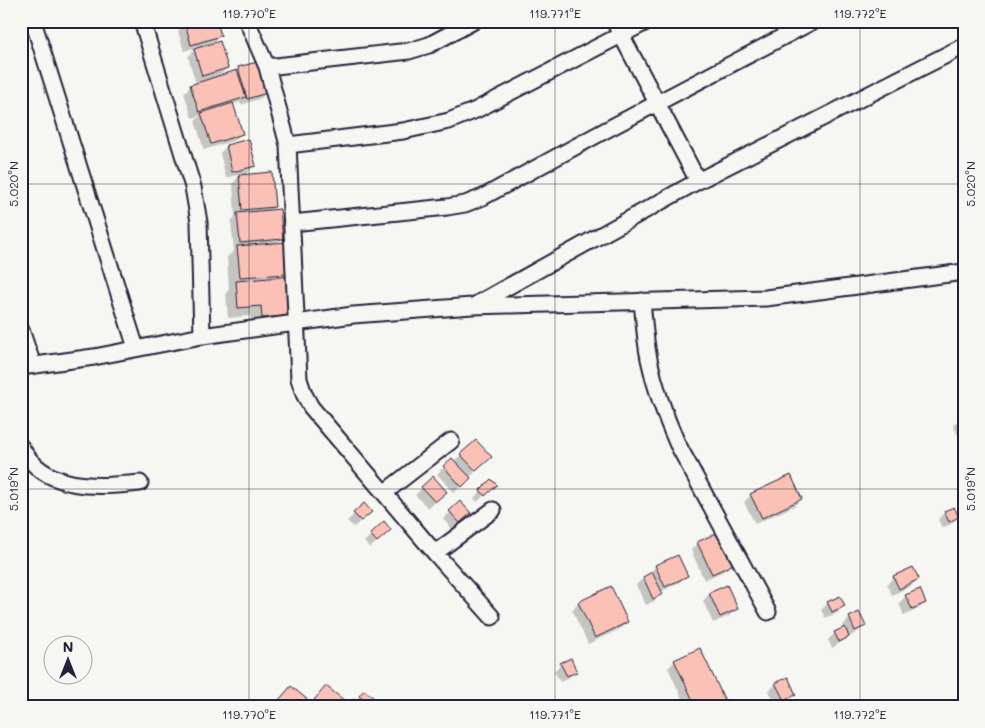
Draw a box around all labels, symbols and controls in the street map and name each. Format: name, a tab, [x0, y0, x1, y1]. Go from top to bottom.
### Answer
text: 119.770°E	[222, 5, 276, 21]
text: 119.771°E	[529, 5, 581, 21]
text: 119.772°E	[834, 5, 887, 21]
text: 5.020°N	[5, 161, 21, 207]
text: 5.020°N	[962, 161, 978, 207]
text: 5.019°N	[5, 467, 21, 511]
text: 5.019°N	[962, 467, 978, 511]
north arrow	[42, 636, 92, 686]
text: N	[63, 637, 73, 656]
text: 119.770°E	[222, 706, 276, 722]
text: 119.771°E	[529, 706, 581, 722]
text: 119.772°E	[834, 706, 887, 722]

